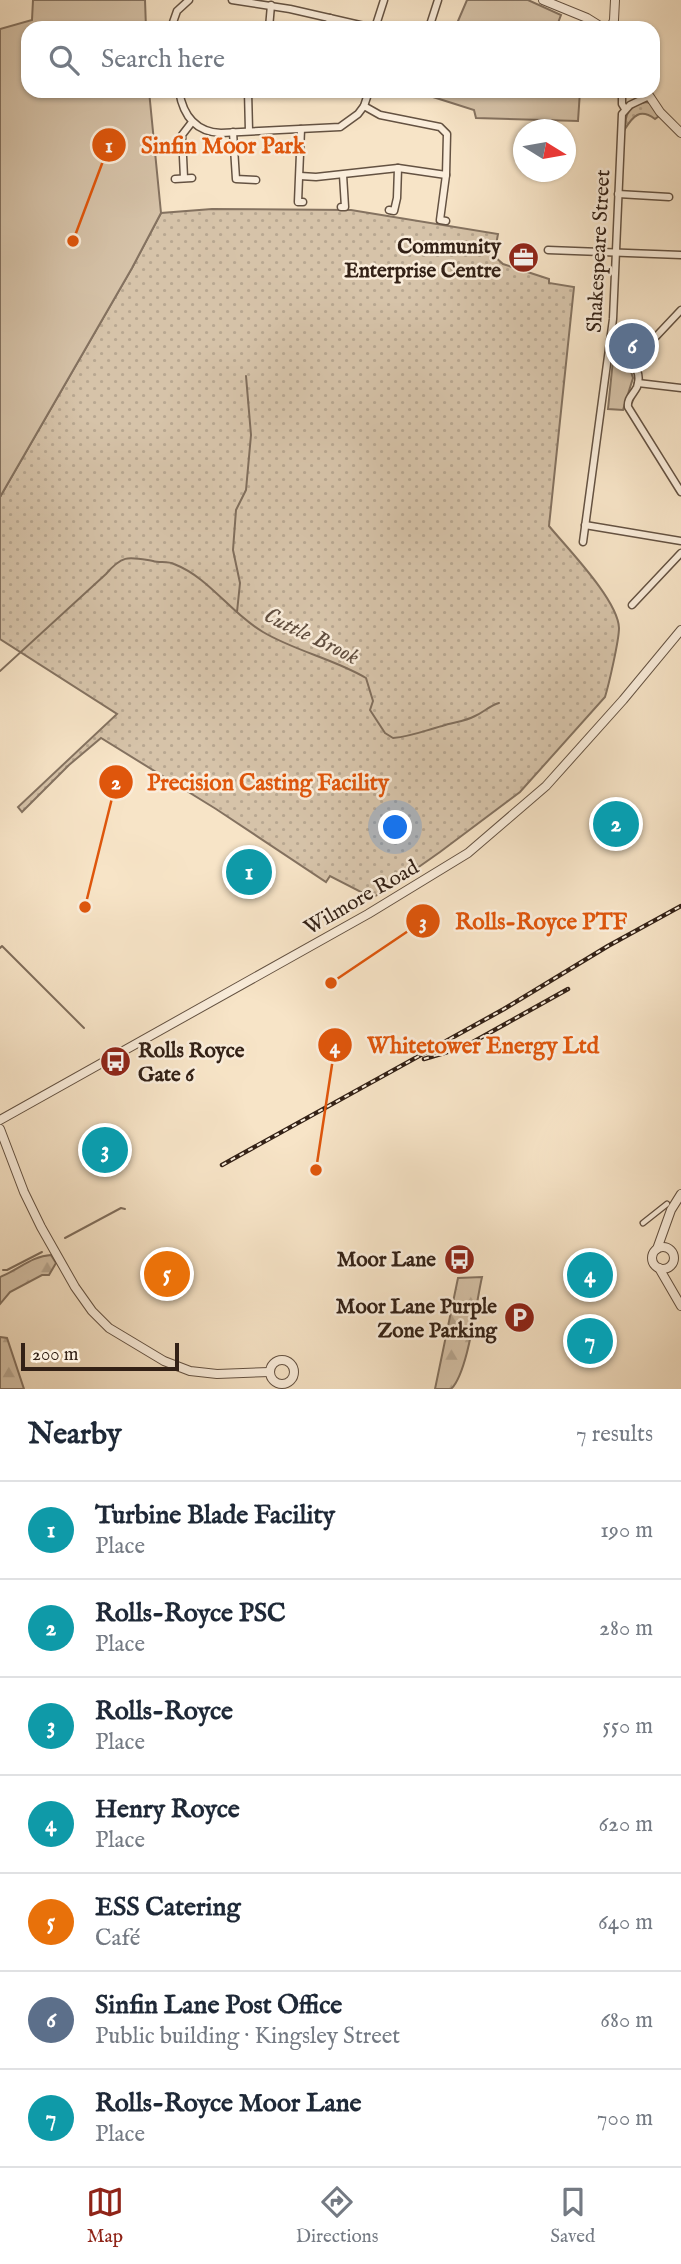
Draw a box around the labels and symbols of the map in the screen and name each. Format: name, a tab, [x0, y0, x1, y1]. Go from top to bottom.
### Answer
north arrow	[513, 119, 576, 182]
callout: Sinfin Moor Park	[92, 123, 319, 167]
text: Sinfin Moor Park	[141, 132, 306, 161]
text: 1	[105, 133, 113, 160]
street label: Shakespeare Street	[582, 169, 617, 333]
place label: Community Enterprise Centre	[344, 234, 502, 285]
office icon: Community Enterprise Centre	[507, 241, 541, 275]
pin: 6	[609, 320, 655, 372]
water label: Cuttle Brook	[259, 601, 364, 672]
callout: Precision Casting Facility	[98, 760, 403, 804]
text: Precision Casting Facility	[147, 769, 390, 798]
text: 2	[111, 770, 121, 797]
pin: 2	[593, 798, 639, 850]
your location	[378, 810, 412, 844]
pin: 1	[226, 846, 272, 898]
street label: Wilmore Road	[299, 854, 425, 942]
callout: Rolls-Royce PTF	[406, 899, 641, 943]
text: Rolls-Royce PTF	[455, 908, 627, 937]
text: 3	[419, 909, 427, 936]
callout: Whitetower Energy Ltd	[318, 1023, 613, 1067]
text: Whitetower Energy Ltd	[366, 1032, 600, 1061]
text: 4	[330, 1034, 341, 1061]
place label: Rolls Royce Gate 6	[138, 1038, 245, 1089]
bus stop icon: Rolls Royce Gate 6	[98, 1045, 132, 1079]
pin: 3	[82, 1124, 128, 1176]
bus stop icon: Moor Lane	[442, 1242, 476, 1276]
place label: Moor Lane	[337, 1247, 436, 1274]
pin: 5	[144, 1248, 190, 1300]
pin: 4	[567, 1249, 613, 1301]
place label: Moor Lane Purple Zone Parking	[336, 1294, 498, 1345]
parking icon: Moor Lane Purple Zone Parking	[503, 1301, 537, 1335]
pin: 7	[567, 1315, 613, 1367]
scale bar	[21, 1340, 178, 1372]

